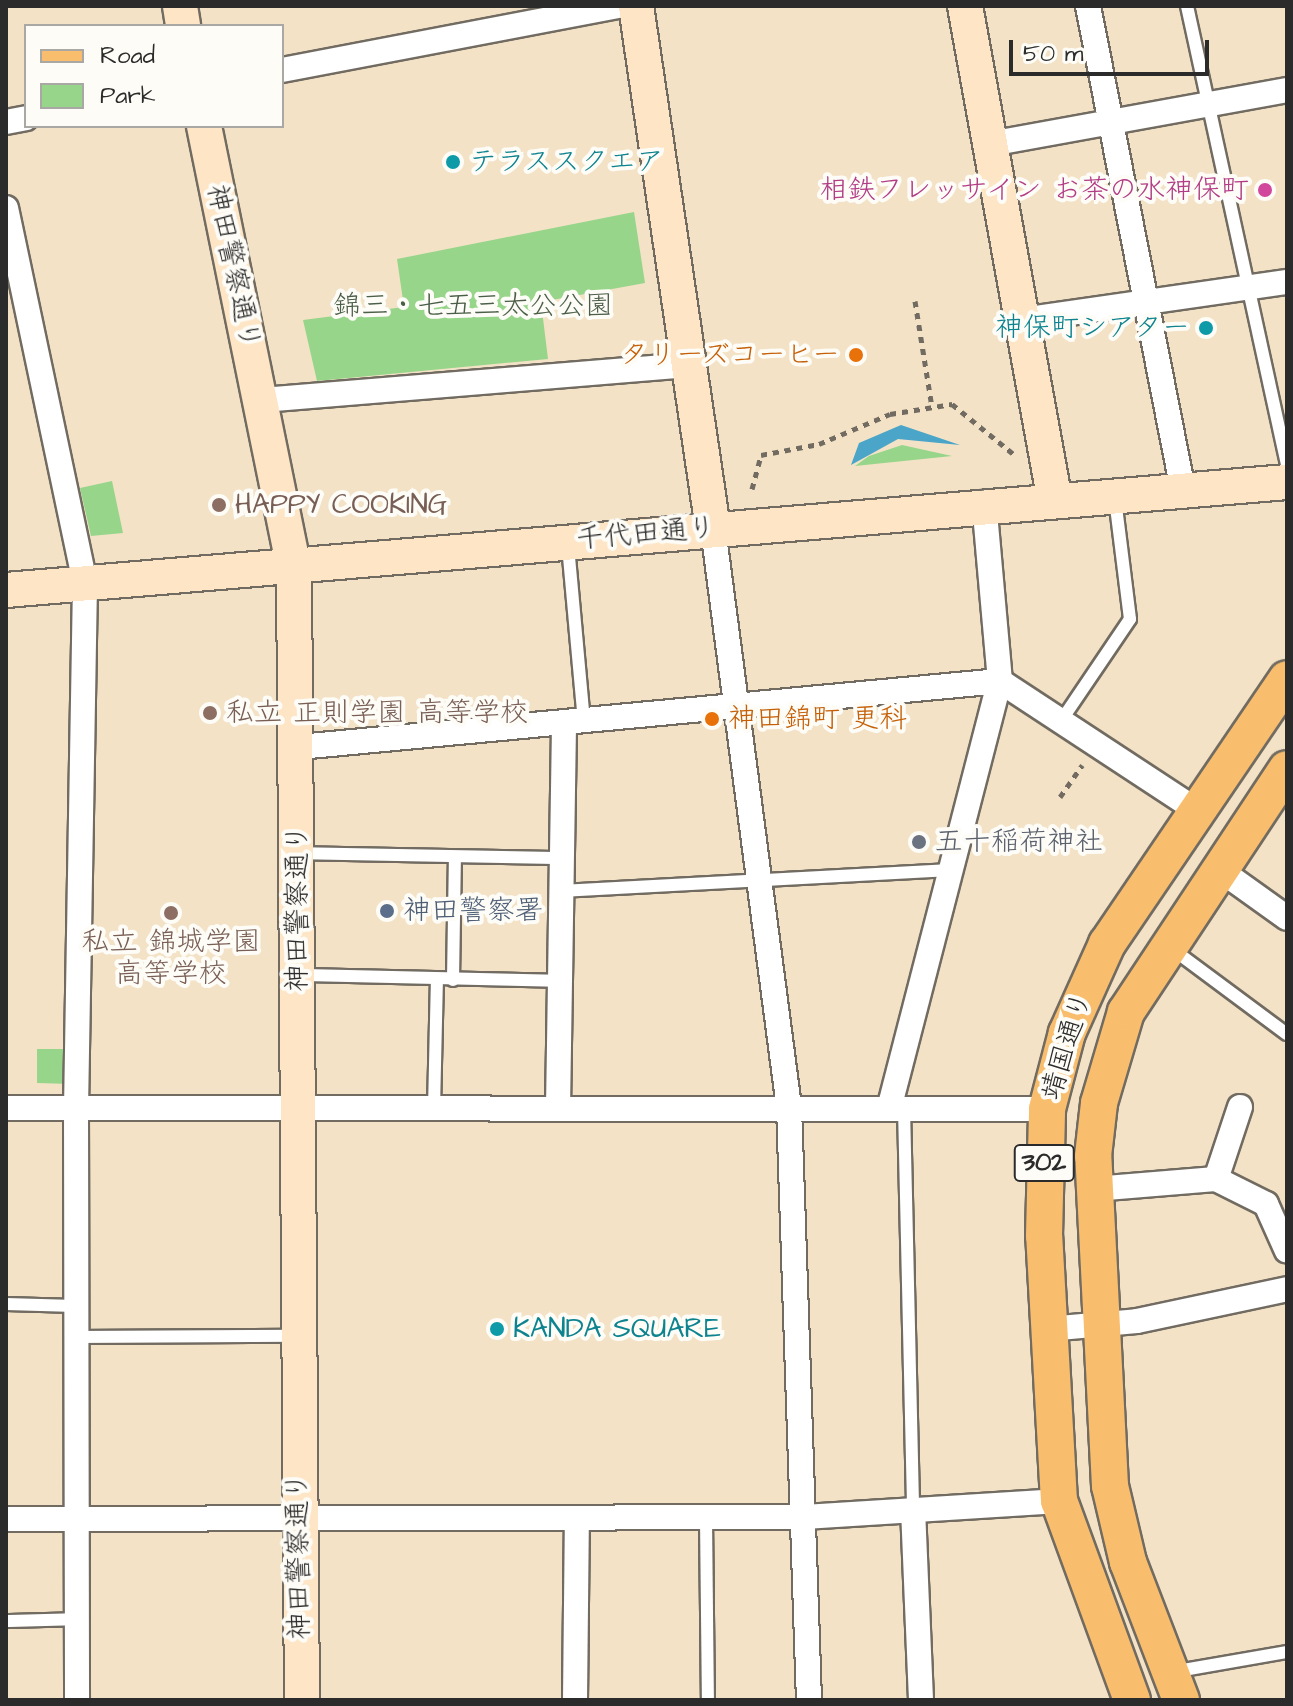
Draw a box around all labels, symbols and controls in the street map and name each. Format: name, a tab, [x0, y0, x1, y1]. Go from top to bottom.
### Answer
legend	[24, 24, 284, 128]
scale bar	[1013, 24, 1213, 74]
text: 50 m	[1023, 37, 1083, 71]
text: Road	[100, 39, 155, 73]
text: Park	[100, 79, 156, 113]
place label: テラススクエア	[469, 145, 665, 179]
marker: テラススクエア	[444, 153, 462, 171]
place label: 相鉄フレッサイン お茶の水神保町	[818, 173, 1249, 207]
street label: 神田警察通り	[199, 181, 267, 353]
marker: 相鉄フレッサイン お茶の水神保町	[1256, 181, 1274, 199]
park label: 錦三・七五三太公公園	[333, 289, 613, 323]
place label: 神保町シアター	[994, 311, 1190, 345]
marker: 神保町シアター	[1197, 319, 1215, 337]
place label: タリーズコーヒー	[618, 338, 840, 372]
marker: タリーズコーヒー	[847, 346, 865, 364]
place label: HAPPY COOKING	[235, 488, 447, 522]
marker: HAPPY COOKING	[210, 496, 228, 514]
street label: 千代田通り	[575, 511, 717, 557]
place label: 私立 正則学園 高等学校	[226, 696, 528, 730]
place label: 神田錦町 更科	[728, 702, 907, 736]
marker: 私立 正則学園 高等学校	[201, 704, 219, 722]
marker: 神田錦町 更科	[703, 710, 721, 728]
street label: 神田警察通り	[281, 824, 315, 992]
place label: 五十稲荷神社	[935, 825, 1103, 859]
marker: 五十稲荷神社	[910, 833, 928, 851]
place label: 神田警察署	[403, 894, 543, 928]
marker: 神田警察署	[378, 902, 396, 920]
marker: 私立 錦城学園 高等学校	[162, 904, 180, 922]
place label: 私立 錦城学園 高等学校	[81, 925, 261, 991]
street label: 靖国通り	[1035, 988, 1099, 1104]
road number: 302	[1012, 1141, 1076, 1185]
place label: KANDA SQUARE	[513, 1312, 721, 1346]
marker: KANDA SQUARE	[488, 1320, 506, 1338]
street label: 神田警察通り	[281, 1472, 317, 1640]

